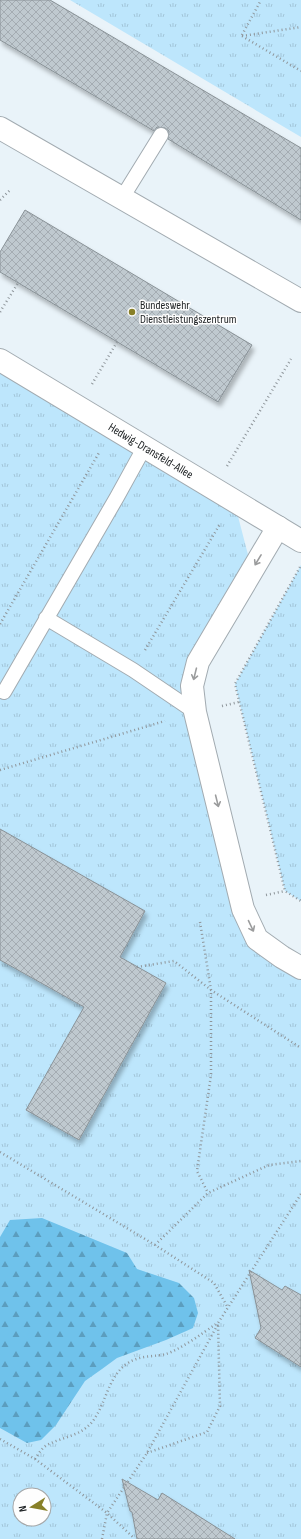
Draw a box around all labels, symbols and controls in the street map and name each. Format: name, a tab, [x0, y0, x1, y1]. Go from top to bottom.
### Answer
place label: Bundeswehr Dienstleistungszentrum	[140, 298, 237, 327]
marker: Bundeswehr Dienstleistungszentrum	[127, 307, 137, 317]
street label: Hedwig-Dransfeld-Allee	[106, 419, 196, 482]
one-way arrow	[253, 554, 261, 566]
one-way arrow	[191, 667, 198, 680]
one-way arrow	[213, 794, 221, 807]
one-way arrow	[248, 919, 255, 931]
north arrow	[12, 1487, 52, 1527]
text: N	[16, 1505, 30, 1513]

